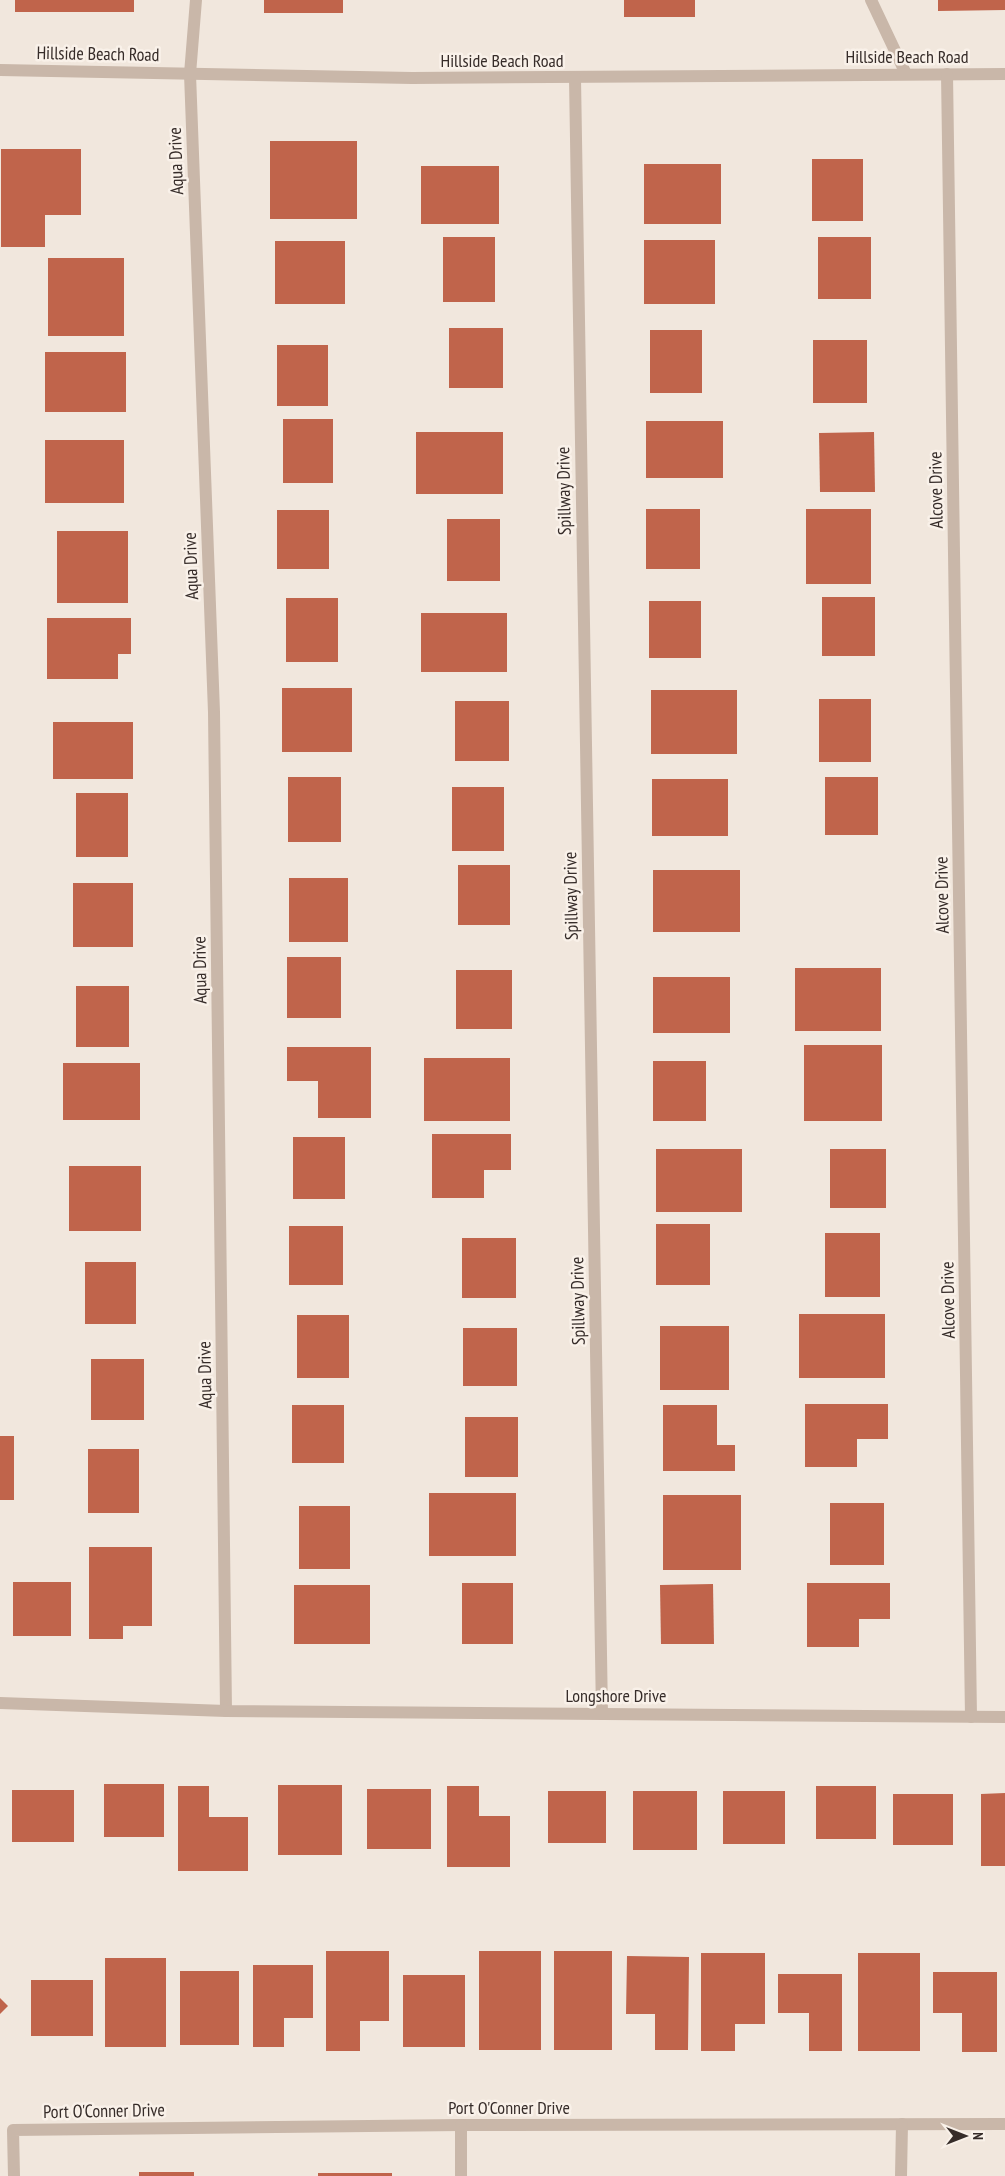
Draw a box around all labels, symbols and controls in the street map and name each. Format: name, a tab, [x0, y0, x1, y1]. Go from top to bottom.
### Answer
street label: Hillside Beach Road	[36, 41, 160, 66]
street label: Hillside Beach Road	[846, 45, 968, 68]
street label: Hillside Beach Road	[441, 49, 563, 72]
street label: Aqua Drive	[163, 127, 188, 195]
street label: Spillway Drive	[551, 447, 576, 535]
street label: Alcove Drive	[923, 451, 948, 529]
street label: Aqua Drive	[178, 532, 203, 600]
street label: Spillway Drive	[558, 852, 583, 940]
street label: Alcove Drive	[929, 856, 954, 934]
street label: Aqua Drive	[187, 936, 212, 1004]
street label: Spillway Drive	[565, 1257, 590, 1345]
street label: Alcove Drive	[935, 1261, 960, 1339]
street label: Aqua Drive	[192, 1341, 217, 1409]
street label: Longshore Drive	[566, 1684, 666, 1707]
street label: Port O'Conner Drive	[448, 2096, 570, 2119]
street label: Port O'Conner Drive	[43, 2098, 165, 2123]
north arrow	[940, 2111, 990, 2161]
text: N	[969, 2132, 987, 2140]

